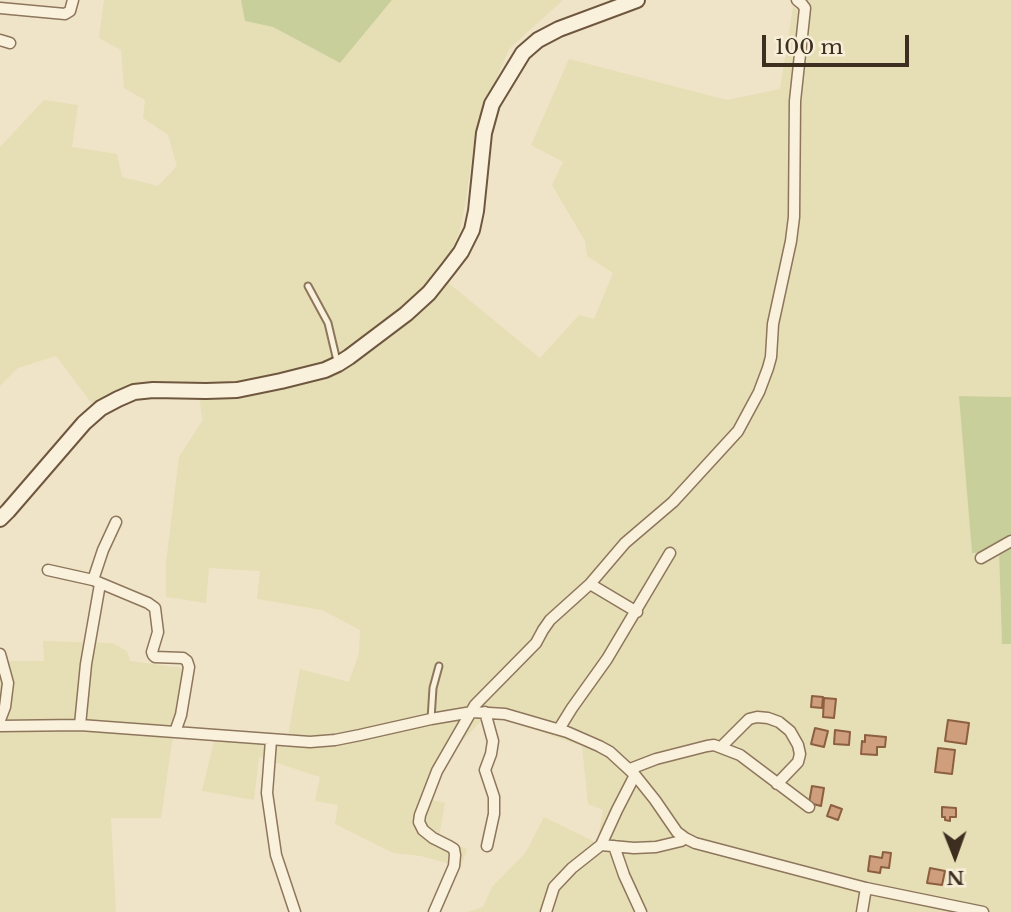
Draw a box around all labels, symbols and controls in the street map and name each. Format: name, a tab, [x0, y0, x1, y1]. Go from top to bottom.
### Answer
scale bar	[766, 21, 913, 65]
text: 100 m	[775, 34, 843, 60]
north arrow	[920, 821, 990, 891]
text: N	[946, 866, 965, 889]

